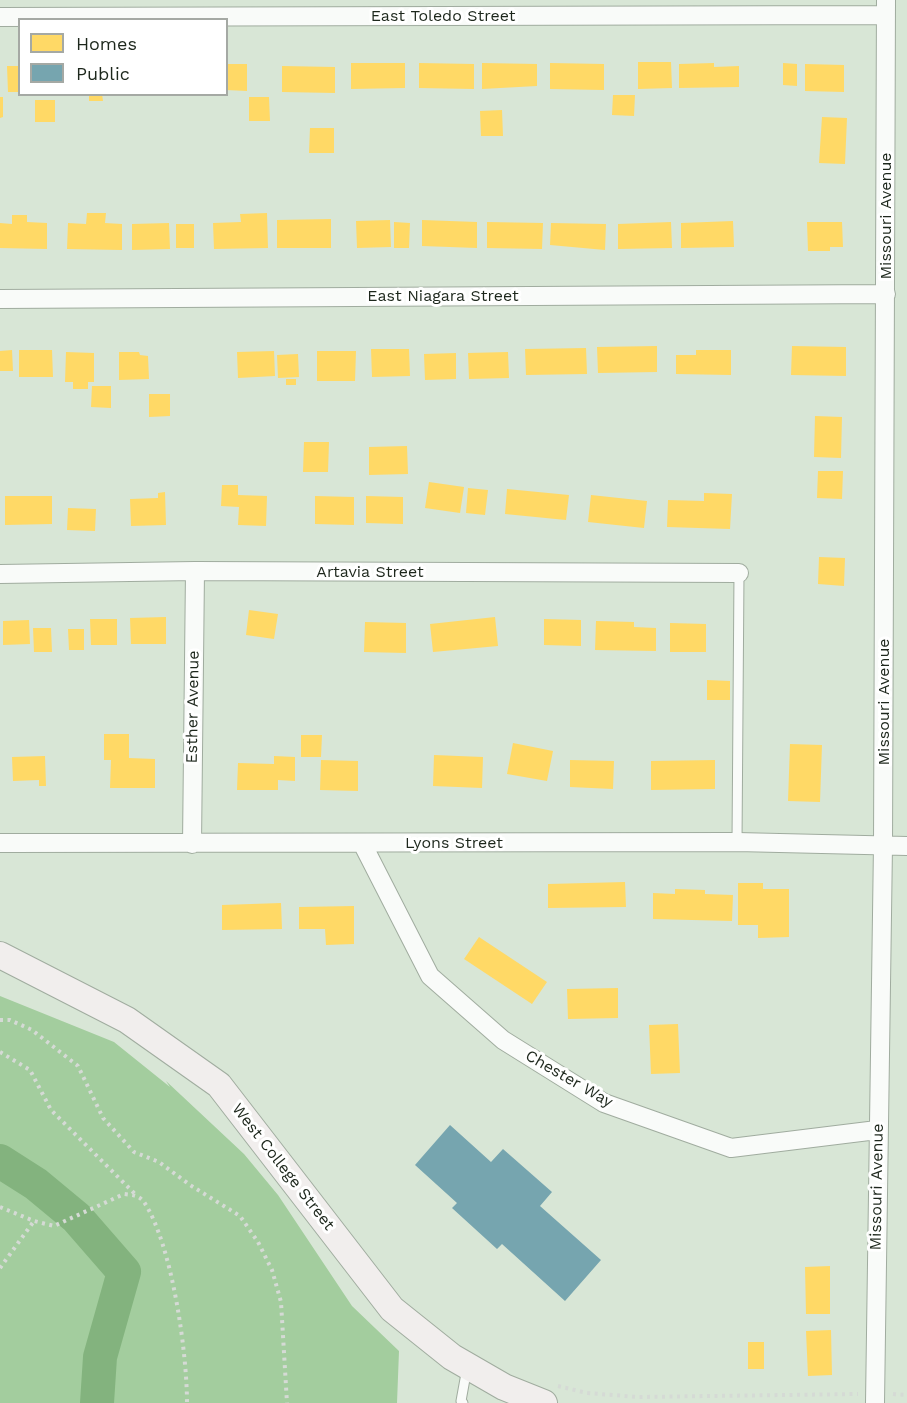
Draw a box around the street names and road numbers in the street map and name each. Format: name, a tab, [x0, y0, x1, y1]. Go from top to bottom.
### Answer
street label: East Toledo Street	[371, 6, 515, 26]
street label: Missouri Avenue	[876, 152, 896, 280]
street label: East Niagara Street	[367, 286, 519, 306]
street label: Artavia Street	[316, 562, 424, 582]
street label: Missouri Avenue	[874, 638, 894, 766]
street label: Esther Avenue	[182, 650, 204, 764]
street label: Lyons Street	[405, 833, 503, 853]
street label: Chester Way	[522, 1046, 616, 1112]
street label: West College Street	[228, 1100, 338, 1234]
street label: Missouri Avenue	[866, 1123, 888, 1251]

